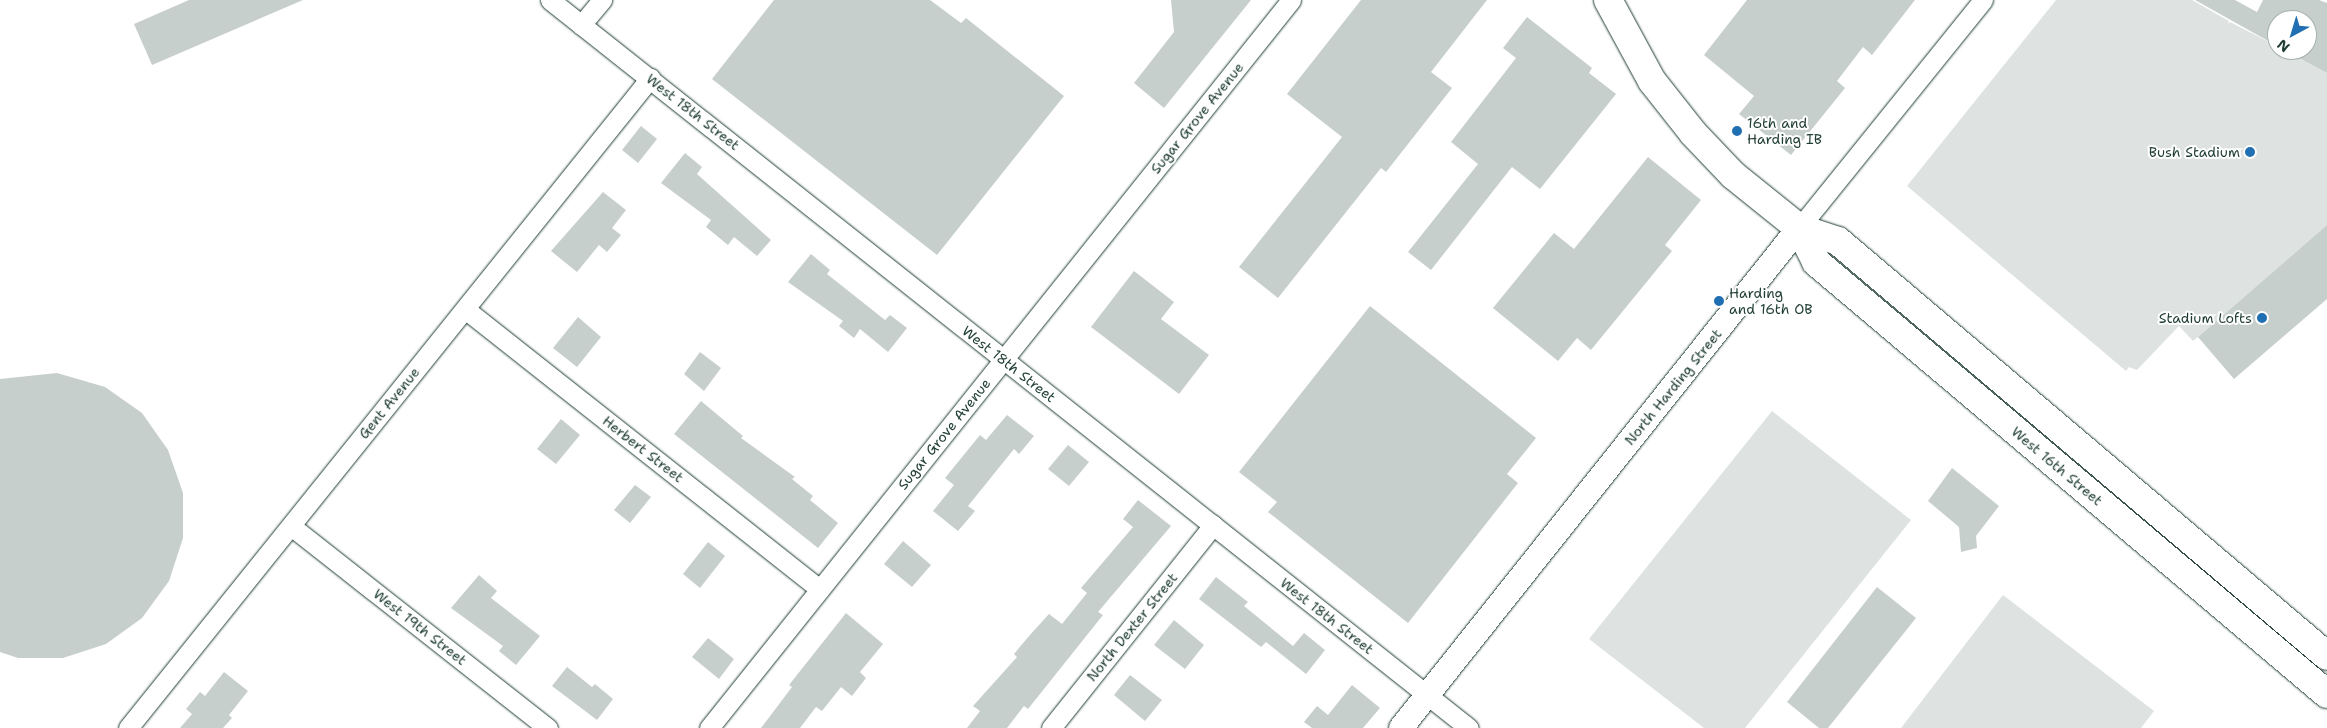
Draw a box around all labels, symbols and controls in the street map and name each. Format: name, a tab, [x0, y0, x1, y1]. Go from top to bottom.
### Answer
north arrow	[2267, 10, 2317, 60]
text: N	[2273, 35, 2293, 56]
street label: Sugar Grove Avenue	[1147, 59, 1247, 177]
street label: West 18th Street	[643, 70, 743, 154]
place label: 16th and Harding IB	[1747, 115, 1822, 148]
marker: 16th and Harding IB	[1731, 125, 1743, 137]
place label: Bush Stadium	[2149, 144, 2240, 160]
marker: Bush Stadium	[2244, 146, 2256, 158]
place label: Harding and 16th OB	[1729, 285, 1813, 318]
marker: Harding and 16th OB	[1713, 295, 1725, 307]
place label: Stadium Lofts	[2159, 310, 2252, 326]
marker: Stadium Lofts	[2256, 312, 2268, 324]
street label: West 18th Street	[959, 322, 1059, 406]
street label: North Harding Street	[1621, 326, 1725, 448]
street label: Gent Avenue	[355, 364, 423, 442]
street label: Sugar Grove Avenue	[894, 375, 994, 493]
street label: Herbert Street	[599, 412, 687, 486]
street label: West 16th Street	[2008, 423, 2106, 509]
street label: North Dexter Street	[1083, 569, 1181, 685]
street label: West 18th Street	[1277, 574, 1377, 658]
street label: West 19th Street	[370, 585, 470, 669]

